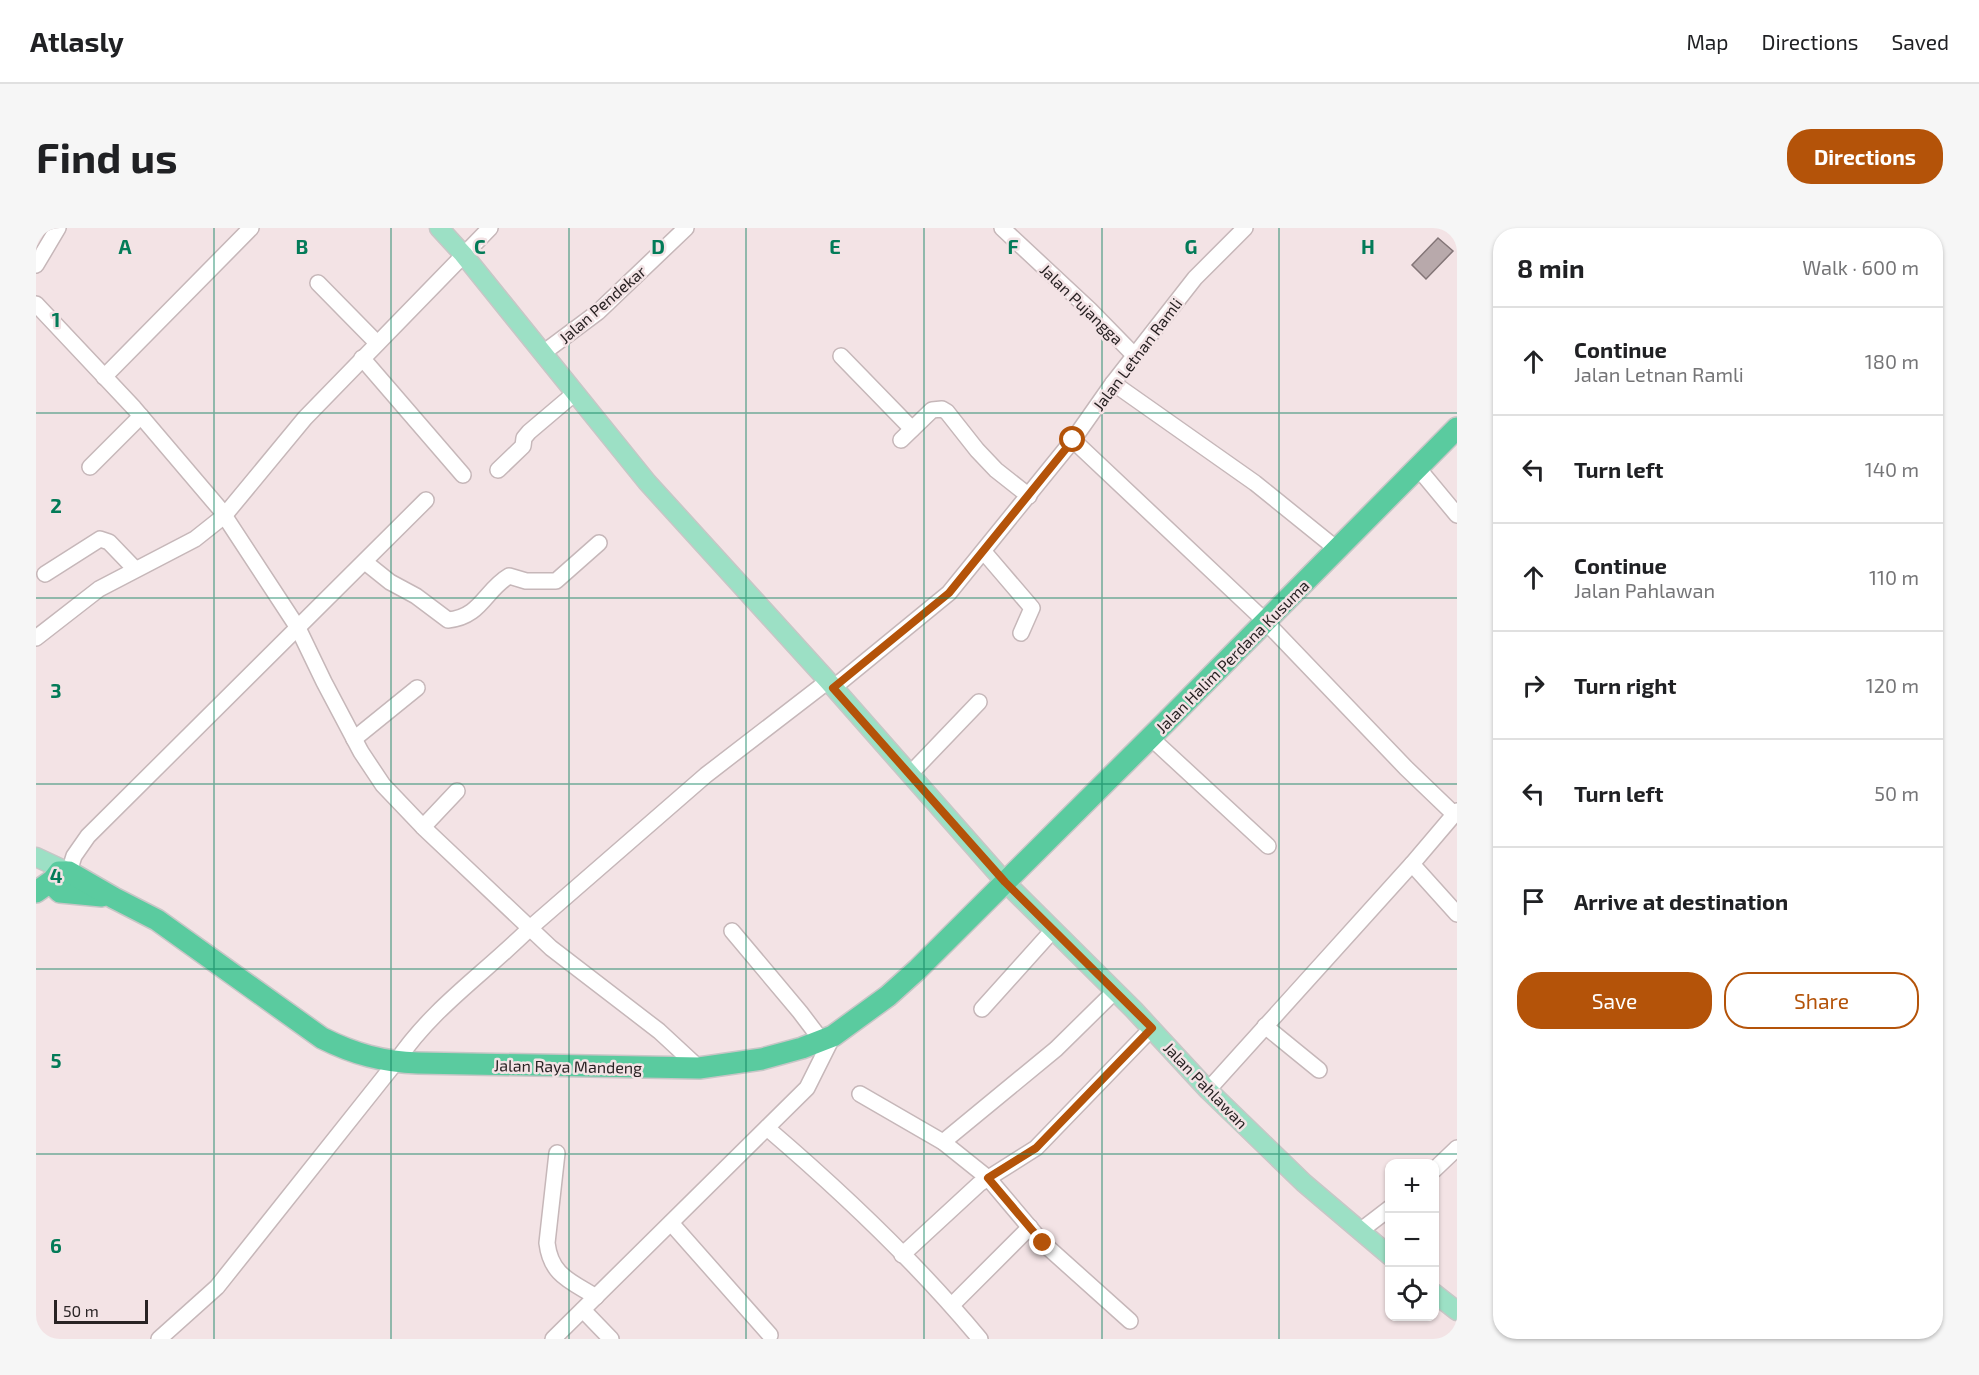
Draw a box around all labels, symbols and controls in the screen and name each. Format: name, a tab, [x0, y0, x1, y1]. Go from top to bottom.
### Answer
text: Atlasly	[30, 24, 124, 58]
text: Map	[1686, 29, 1729, 54]
text: Directions	[1762, 29, 1858, 54]
text: Saved	[1891, 29, 1949, 54]
button: Directions	[1787, 129, 1943, 184]
text: Find us	[36, 131, 178, 181]
text: A	[118, 234, 132, 258]
text: B	[296, 234, 308, 258]
text: C	[474, 234, 486, 258]
text: D	[651, 234, 665, 258]
text: E	[829, 234, 841, 258]
text: F	[1007, 234, 1019, 258]
text: G	[1185, 234, 1197, 258]
text: H	[1361, 234, 1375, 258]
text: 8 min	[1517, 252, 1585, 283]
text: Walk · 600 m	[1802, 255, 1919, 279]
street label: Jalan Pujangga	[1036, 260, 1127, 349]
street label: Jalan Pendekar	[555, 261, 650, 347]
street label: Jalan Letnan Ramli	[1089, 294, 1185, 414]
text: 1	[52, 307, 60, 331]
text: Continue	[1574, 336, 1667, 362]
icon: ahead	[1517, 345, 1550, 378]
text: 180 m	[1865, 349, 1919, 373]
text: Jalan Letnan Ramli	[1574, 362, 1744, 386]
route start	[1059, 426, 1085, 452]
icon: left	[1517, 453, 1550, 486]
text: Turn left	[1574, 456, 1663, 482]
text: 140 m	[1865, 457, 1919, 481]
text: 2	[50, 493, 62, 517]
text: Continue	[1574, 552, 1667, 578]
icon: ahead	[1517, 561, 1550, 594]
text: 110 m	[1869, 565, 1919, 589]
street label: Jalan Halim Perdana Kusuma	[1151, 575, 1313, 737]
text: Jalan Pahlawan	[1574, 578, 1715, 602]
icon: right	[1517, 669, 1550, 702]
text: Turn right	[1574, 672, 1676, 698]
text: 120 m	[1866, 673, 1919, 697]
text: 3	[50, 678, 62, 702]
icon: left	[1517, 777, 1550, 810]
text: Turn left	[1574, 780, 1663, 806]
text: 50 m	[1874, 781, 1919, 805]
text: 4	[50, 863, 63, 887]
icon: arrive	[1517, 885, 1550, 918]
text: Arrive at destination	[1574, 888, 1788, 914]
button: Save	[1517, 972, 1712, 1029]
button: Share	[1724, 972, 1919, 1029]
street label: Jalan Pahlawan	[1160, 1038, 1252, 1132]
text: 5	[50, 1048, 62, 1072]
street label: Jalan Raya Mandeng	[494, 1055, 642, 1077]
map controls	[1385, 1159, 1439, 1321]
button: +	[1385, 1159, 1439, 1213]
button: −	[1385, 1213, 1439, 1267]
route end	[1029, 1229, 1055, 1255]
text: 6	[50, 1233, 62, 1257]
button: locate	[1385, 1267, 1439, 1321]
scale bar	[54, 1297, 148, 1324]
text: 50 m	[63, 1301, 99, 1320]

